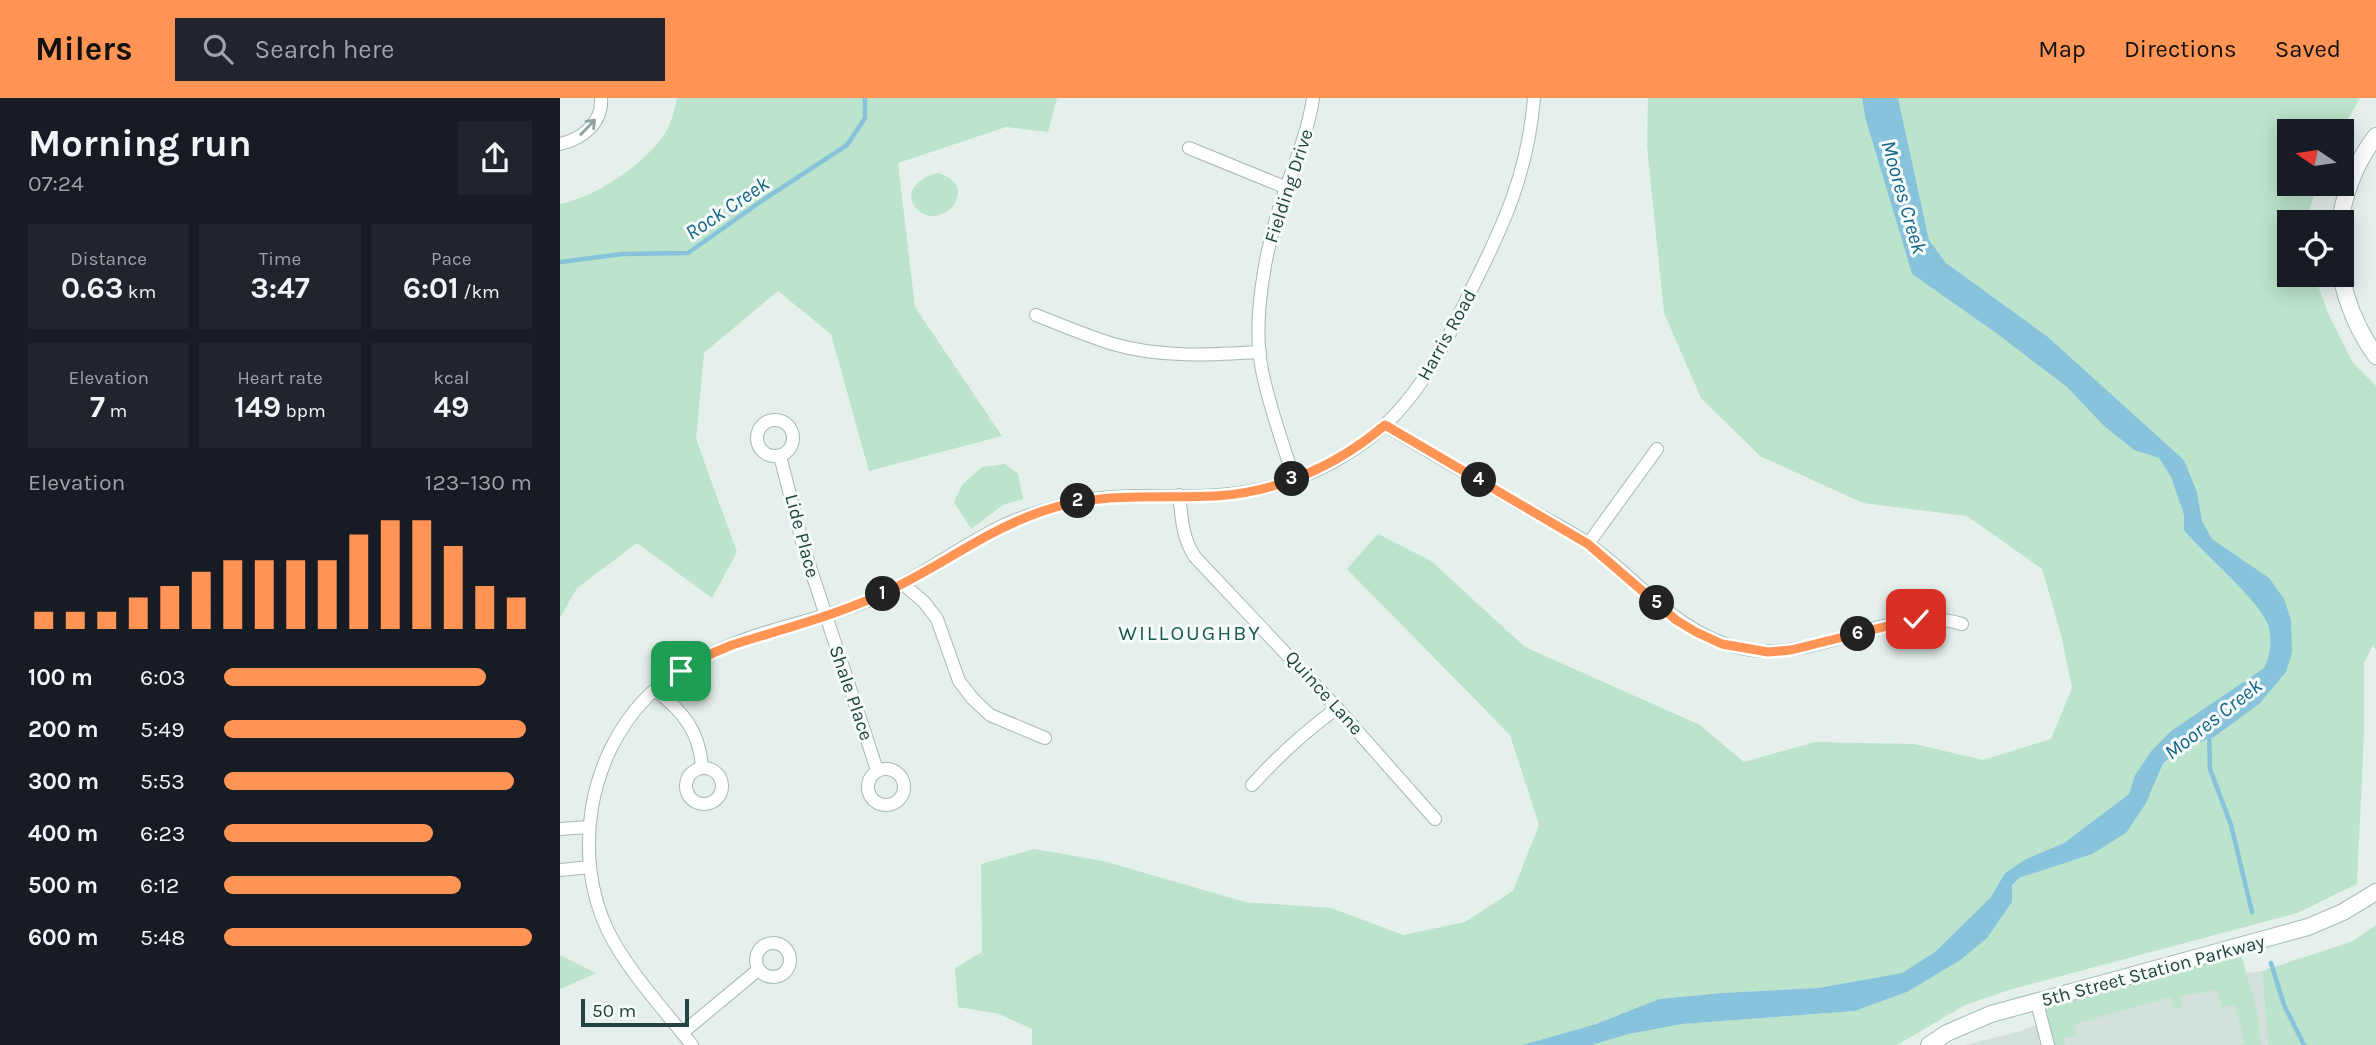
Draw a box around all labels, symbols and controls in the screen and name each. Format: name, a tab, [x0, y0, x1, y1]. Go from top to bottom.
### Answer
search box	[175, 18, 665, 81]
text: Milers	[35, 30, 133, 68]
icon: search	[199, 30, 237, 68]
text: Search here	[255, 34, 394, 65]
text: Map	[2038, 35, 2086, 63]
text: Directions	[2124, 35, 2237, 63]
text: Saved	[2275, 35, 2341, 63]
one-way arrow	[580, 119, 597, 136]
north arrow	[2277, 119, 2354, 196]
map controls	[2277, 119, 2354, 287]
text: Morning run	[28, 121, 252, 166]
button: share	[458, 121, 532, 195]
street label: Fielding Drive	[1260, 126, 1318, 246]
water label: Moores Creek	[1876, 137, 1932, 257]
text: 07:24	[28, 170, 84, 197]
water label: Rock Creek	[681, 171, 774, 245]
button: locate	[2277, 210, 2354, 287]
text: Distance	[70, 248, 147, 270]
text: Time	[259, 248, 301, 270]
text: Pace	[431, 248, 472, 270]
text: 0.63	[61, 270, 123, 306]
text: 3:47	[250, 270, 310, 306]
text: 6:01	[403, 270, 459, 306]
text: km	[123, 281, 156, 303]
text: /km	[459, 281, 500, 303]
street label: Harris Road	[1413, 286, 1481, 384]
text: Elevation	[68, 367, 149, 389]
text: Heart rate	[237, 367, 323, 389]
text: kcal	[433, 367, 469, 389]
text: 7	[90, 389, 105, 425]
text: 149	[234, 389, 281, 425]
text: 49	[433, 389, 469, 425]
text: m	[105, 400, 127, 422]
text: bpm	[281, 400, 326, 422]
pin: 3	[1274, 462, 1310, 496]
pin: 4	[1462, 462, 1496, 498]
text: 3	[1286, 467, 1297, 489]
text: 4	[1473, 468, 1484, 490]
text: Elevation	[28, 469, 125, 496]
text: 123–130 m	[425, 469, 532, 496]
pin: 2	[1060, 484, 1096, 518]
text: 2	[1072, 489, 1083, 511]
street label: Lide Place	[780, 492, 824, 580]
pin: 1	[866, 576, 900, 612]
text: 1	[879, 582, 886, 604]
pin: 5	[1640, 586, 1674, 620]
pin	[1886, 589, 1946, 649]
text: 5	[1651, 591, 1662, 613]
icon: check	[1897, 600, 1935, 638]
pin: 6	[1840, 616, 1876, 652]
district label: WILLOUGHBY	[1118, 621, 1262, 645]
text: 6	[1852, 622, 1863, 644]
pin	[651, 641, 711, 701]
street label: Shale Place	[825, 643, 877, 743]
street label: Quince Lane	[1280, 646, 1368, 740]
icon: arrive	[662, 652, 700, 690]
text: 100 m	[28, 664, 93, 691]
text: 6:03	[140, 664, 186, 691]
water label: Moores Creek	[2160, 673, 2267, 764]
text: 200 m	[28, 716, 99, 743]
text: 5:49	[140, 716, 184, 743]
text: 300 m	[28, 768, 99, 795]
text: 5:53	[140, 768, 185, 795]
text: 400 m	[28, 820, 98, 847]
text: 6:23	[140, 820, 185, 847]
text: 500 m	[28, 872, 98, 899]
text: 6:12	[140, 872, 179, 899]
text: 600 m	[28, 924, 99, 951]
text: 5:48	[140, 924, 185, 951]
street label: 5th Street Station Parkway	[2039, 931, 2267, 1011]
scale bar	[581, 996, 690, 1028]
text: 50 m	[592, 1000, 636, 1022]

